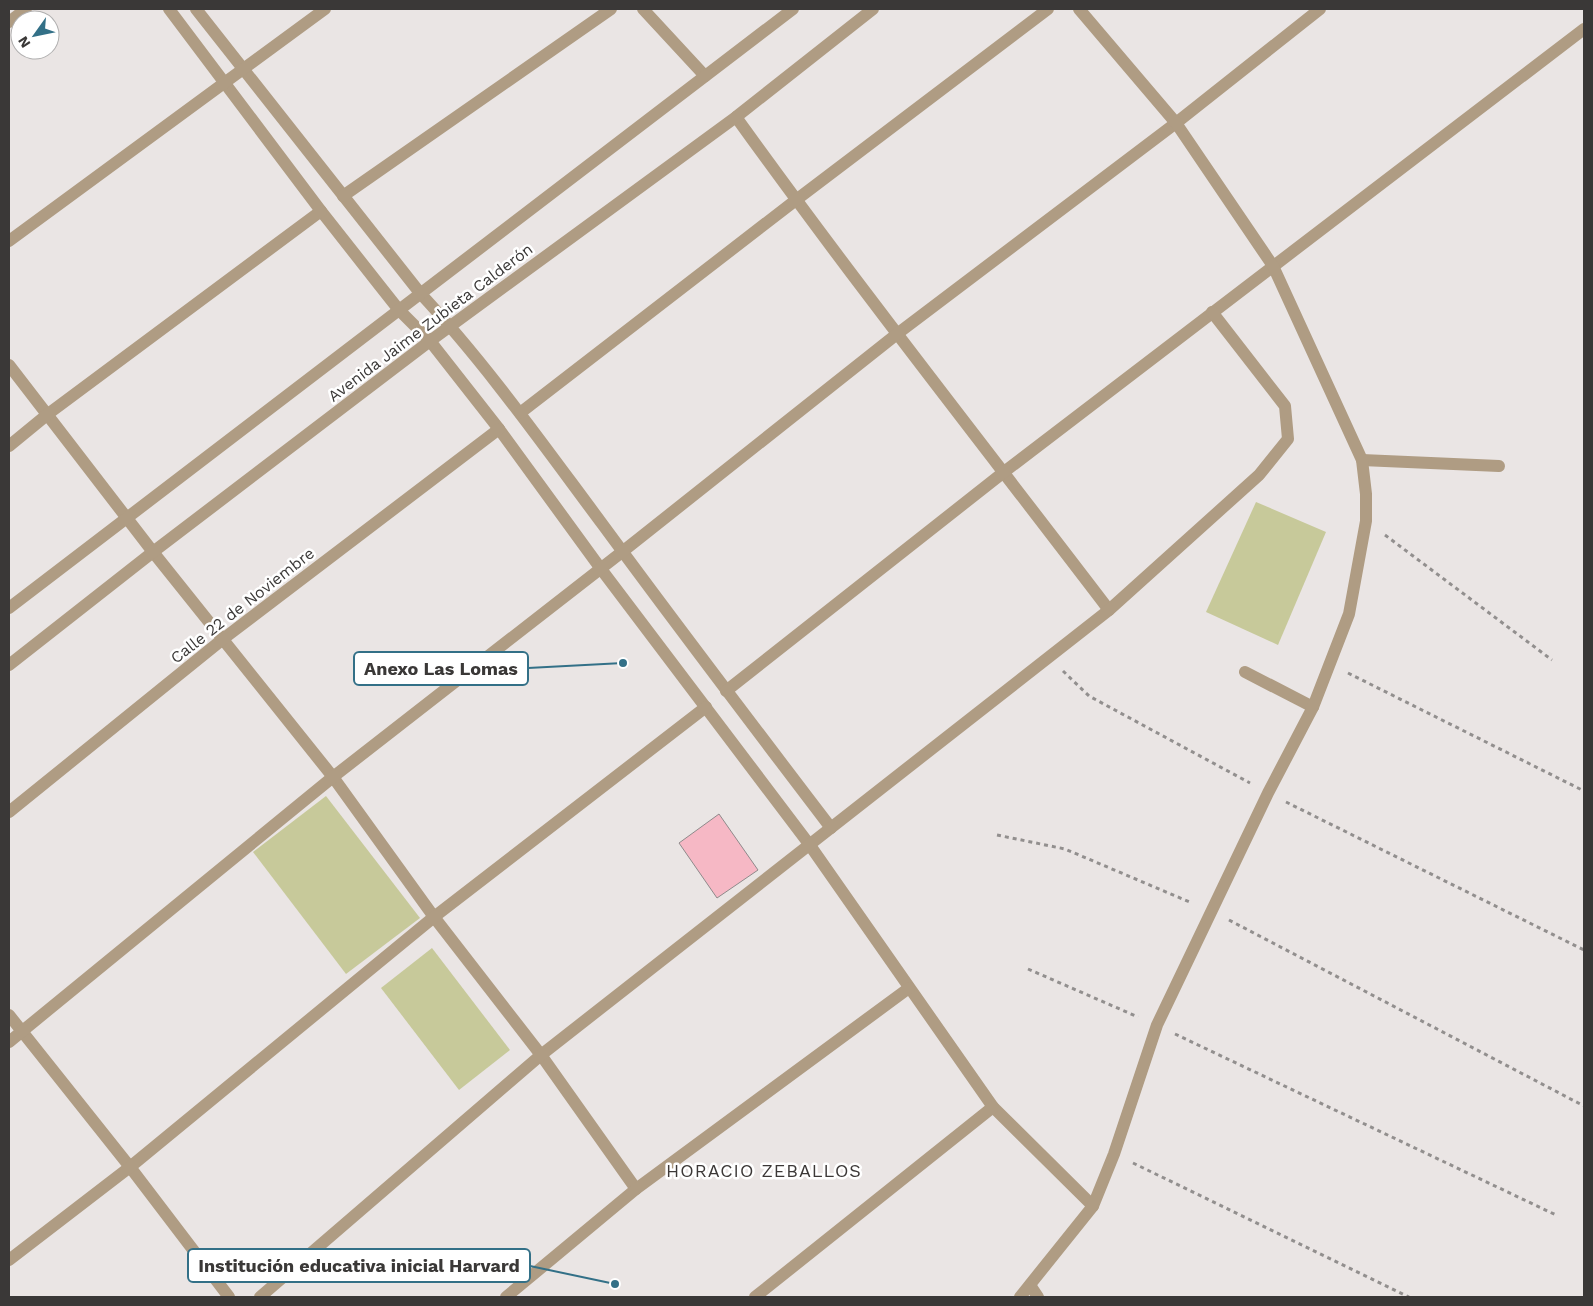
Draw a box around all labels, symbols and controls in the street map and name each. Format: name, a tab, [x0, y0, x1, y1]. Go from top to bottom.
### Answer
north arrow	[10, 10, 60, 60]
text: N	[15, 33, 34, 51]
street label: Avenida Jaime Zubieta Calderón	[324, 239, 536, 406]
street label: Calle 22 de Noviembre	[167, 543, 318, 667]
callout: Anexo Las Lomas	[354, 652, 528, 685]
text: Anexo Las Lomas	[364, 658, 518, 679]
district label: HORACIO ZEBALLOS	[666, 1160, 862, 1181]
callout: Institución educativa inicial Harvard	[188, 1249, 530, 1282]
text: Institución educativa inicial Harvard	[198, 1255, 520, 1276]

